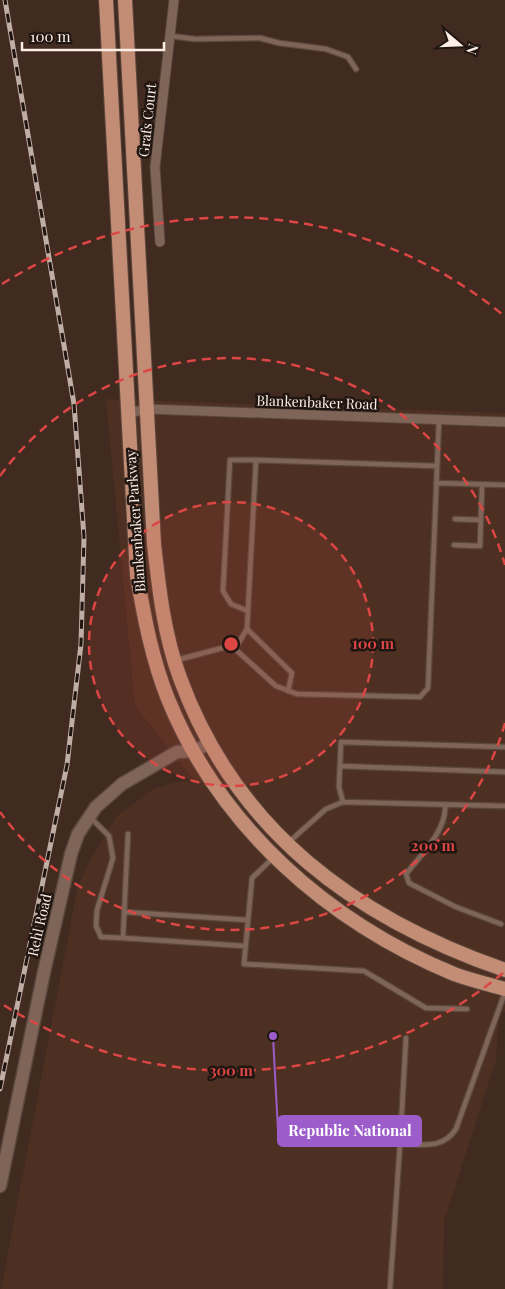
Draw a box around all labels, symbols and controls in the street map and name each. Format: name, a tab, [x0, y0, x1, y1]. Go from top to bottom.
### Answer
scale bar	[22, 20, 165, 52]
north arrow	[435, 20, 485, 70]
text: 100 m	[30, 26, 71, 46]
text: N	[462, 42, 483, 57]
street label: Grafs Court	[134, 81, 160, 158]
street label: Blankenbaker Road	[256, 390, 378, 414]
street label: Blankenbaker Parkway	[121, 449, 149, 593]
text: 100 m	[352, 633, 395, 653]
centre of rings	[222, 635, 240, 653]
text: 200 m	[411, 835, 456, 855]
street label: Rehl Road	[23, 892, 55, 958]
text: 300 m	[209, 1060, 253, 1080]
callout: Republic National	[278, 1116, 421, 1146]
text: Republic National	[288, 1120, 412, 1140]

